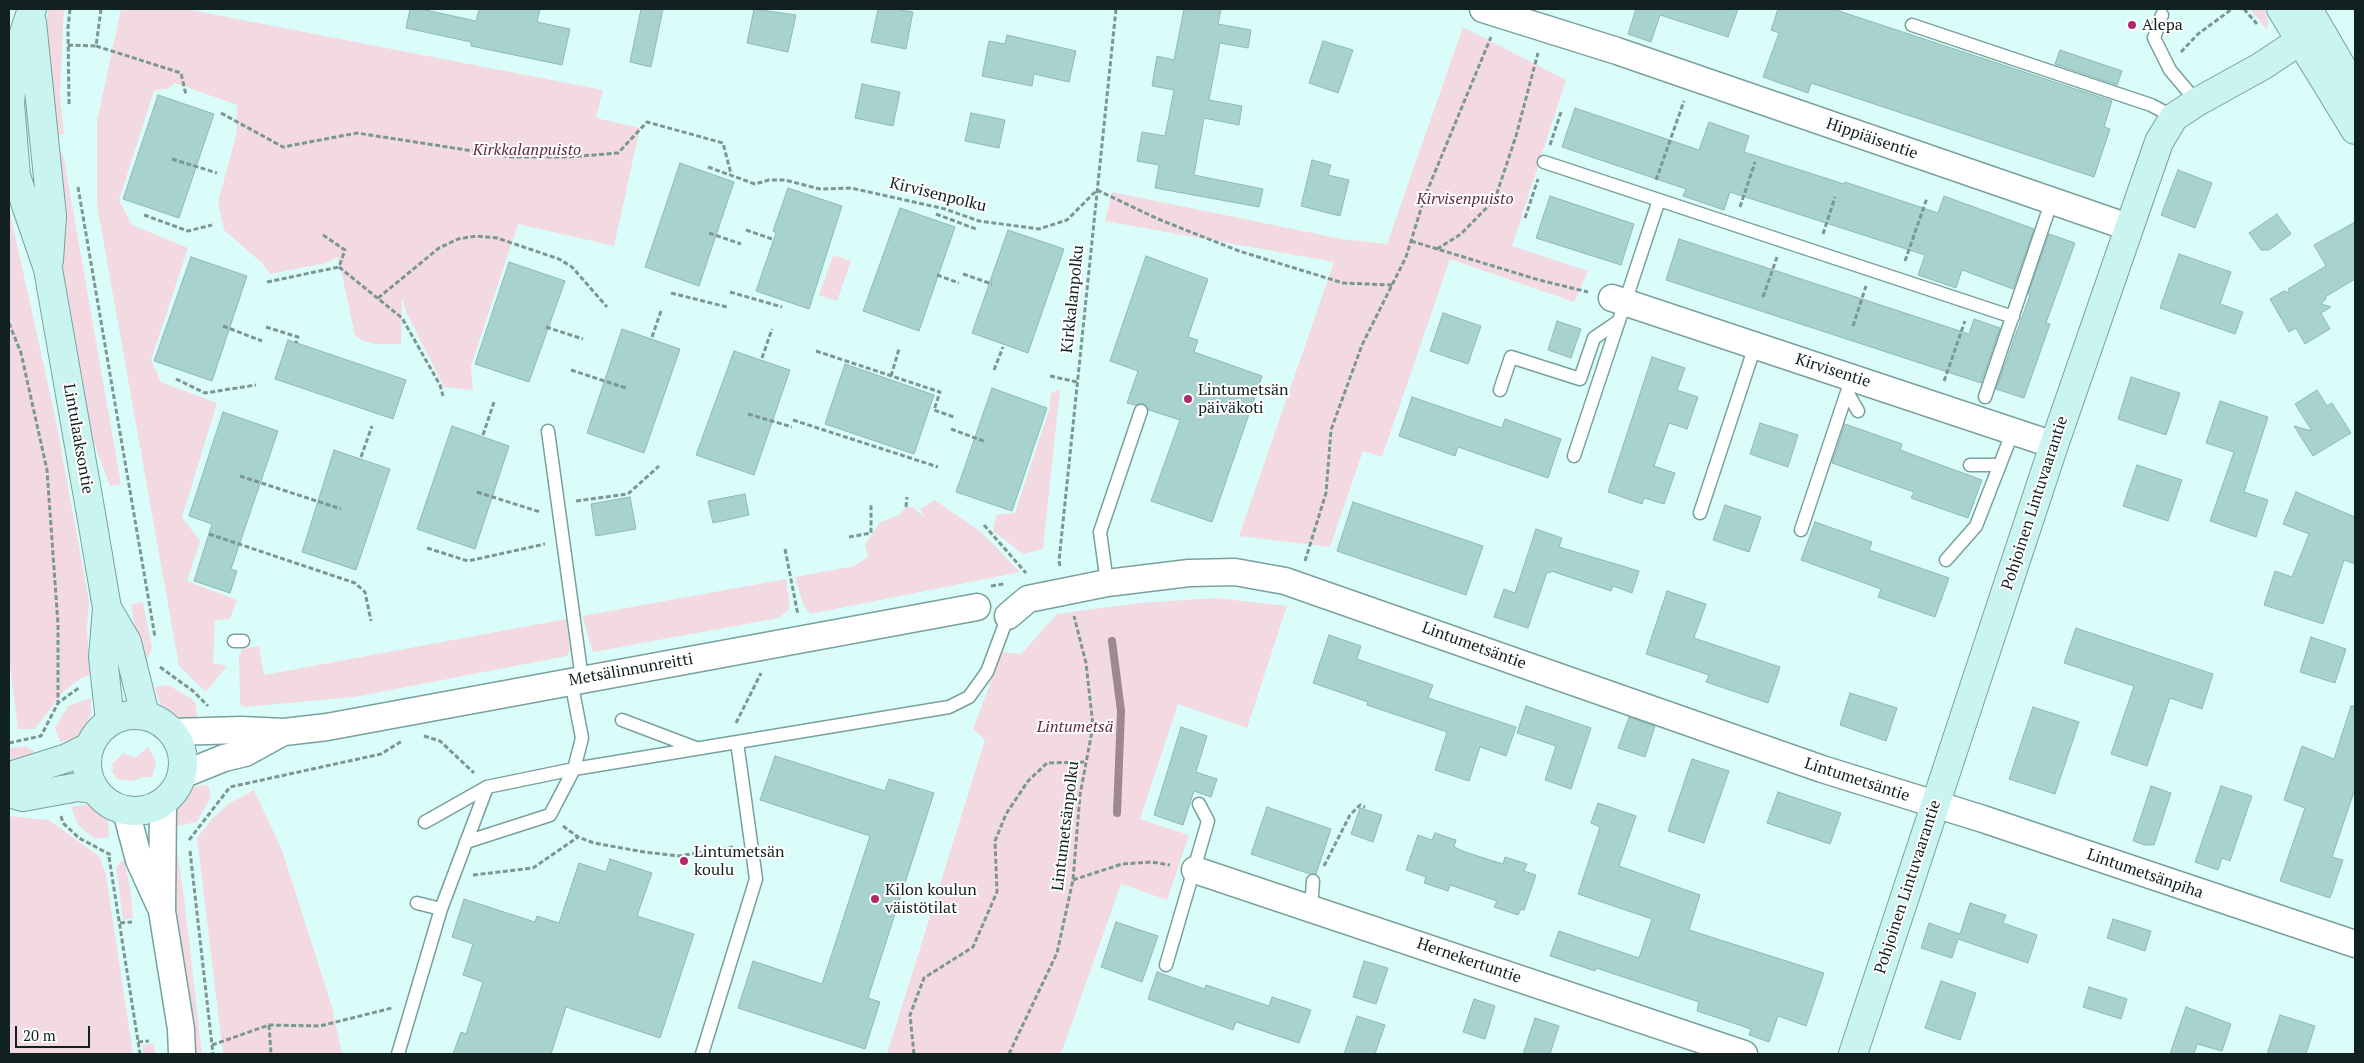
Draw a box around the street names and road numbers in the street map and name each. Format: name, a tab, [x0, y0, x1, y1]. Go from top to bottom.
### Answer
street label: Hippiäisentie	[1824, 114, 1920, 164]
street label: Kirvisenpolku	[888, 174, 988, 216]
street label: Kirkkalanpolku	[1058, 244, 1088, 354]
street label: Kirvisentie	[1793, 350, 1873, 392]
street label: Lintulaaksontie	[59, 382, 97, 496]
street label: Pohjoinen Lintuvaarantie	[1998, 414, 2072, 592]
street label: Lintumetsäntie	[1419, 618, 1529, 674]
street label: Metsälinnunreitti	[567, 650, 695, 690]
street label: Lintumetsäntie	[1802, 754, 1912, 806]
street label: Lintumetsänpolku	[1049, 760, 1083, 892]
street label: Pohjoinen Lintuvaarantie	[1871, 798, 1945, 976]
street label: Lintumetsänpiha	[2084, 845, 2206, 903]
street label: Hernekertuntie	[1414, 934, 1524, 988]

